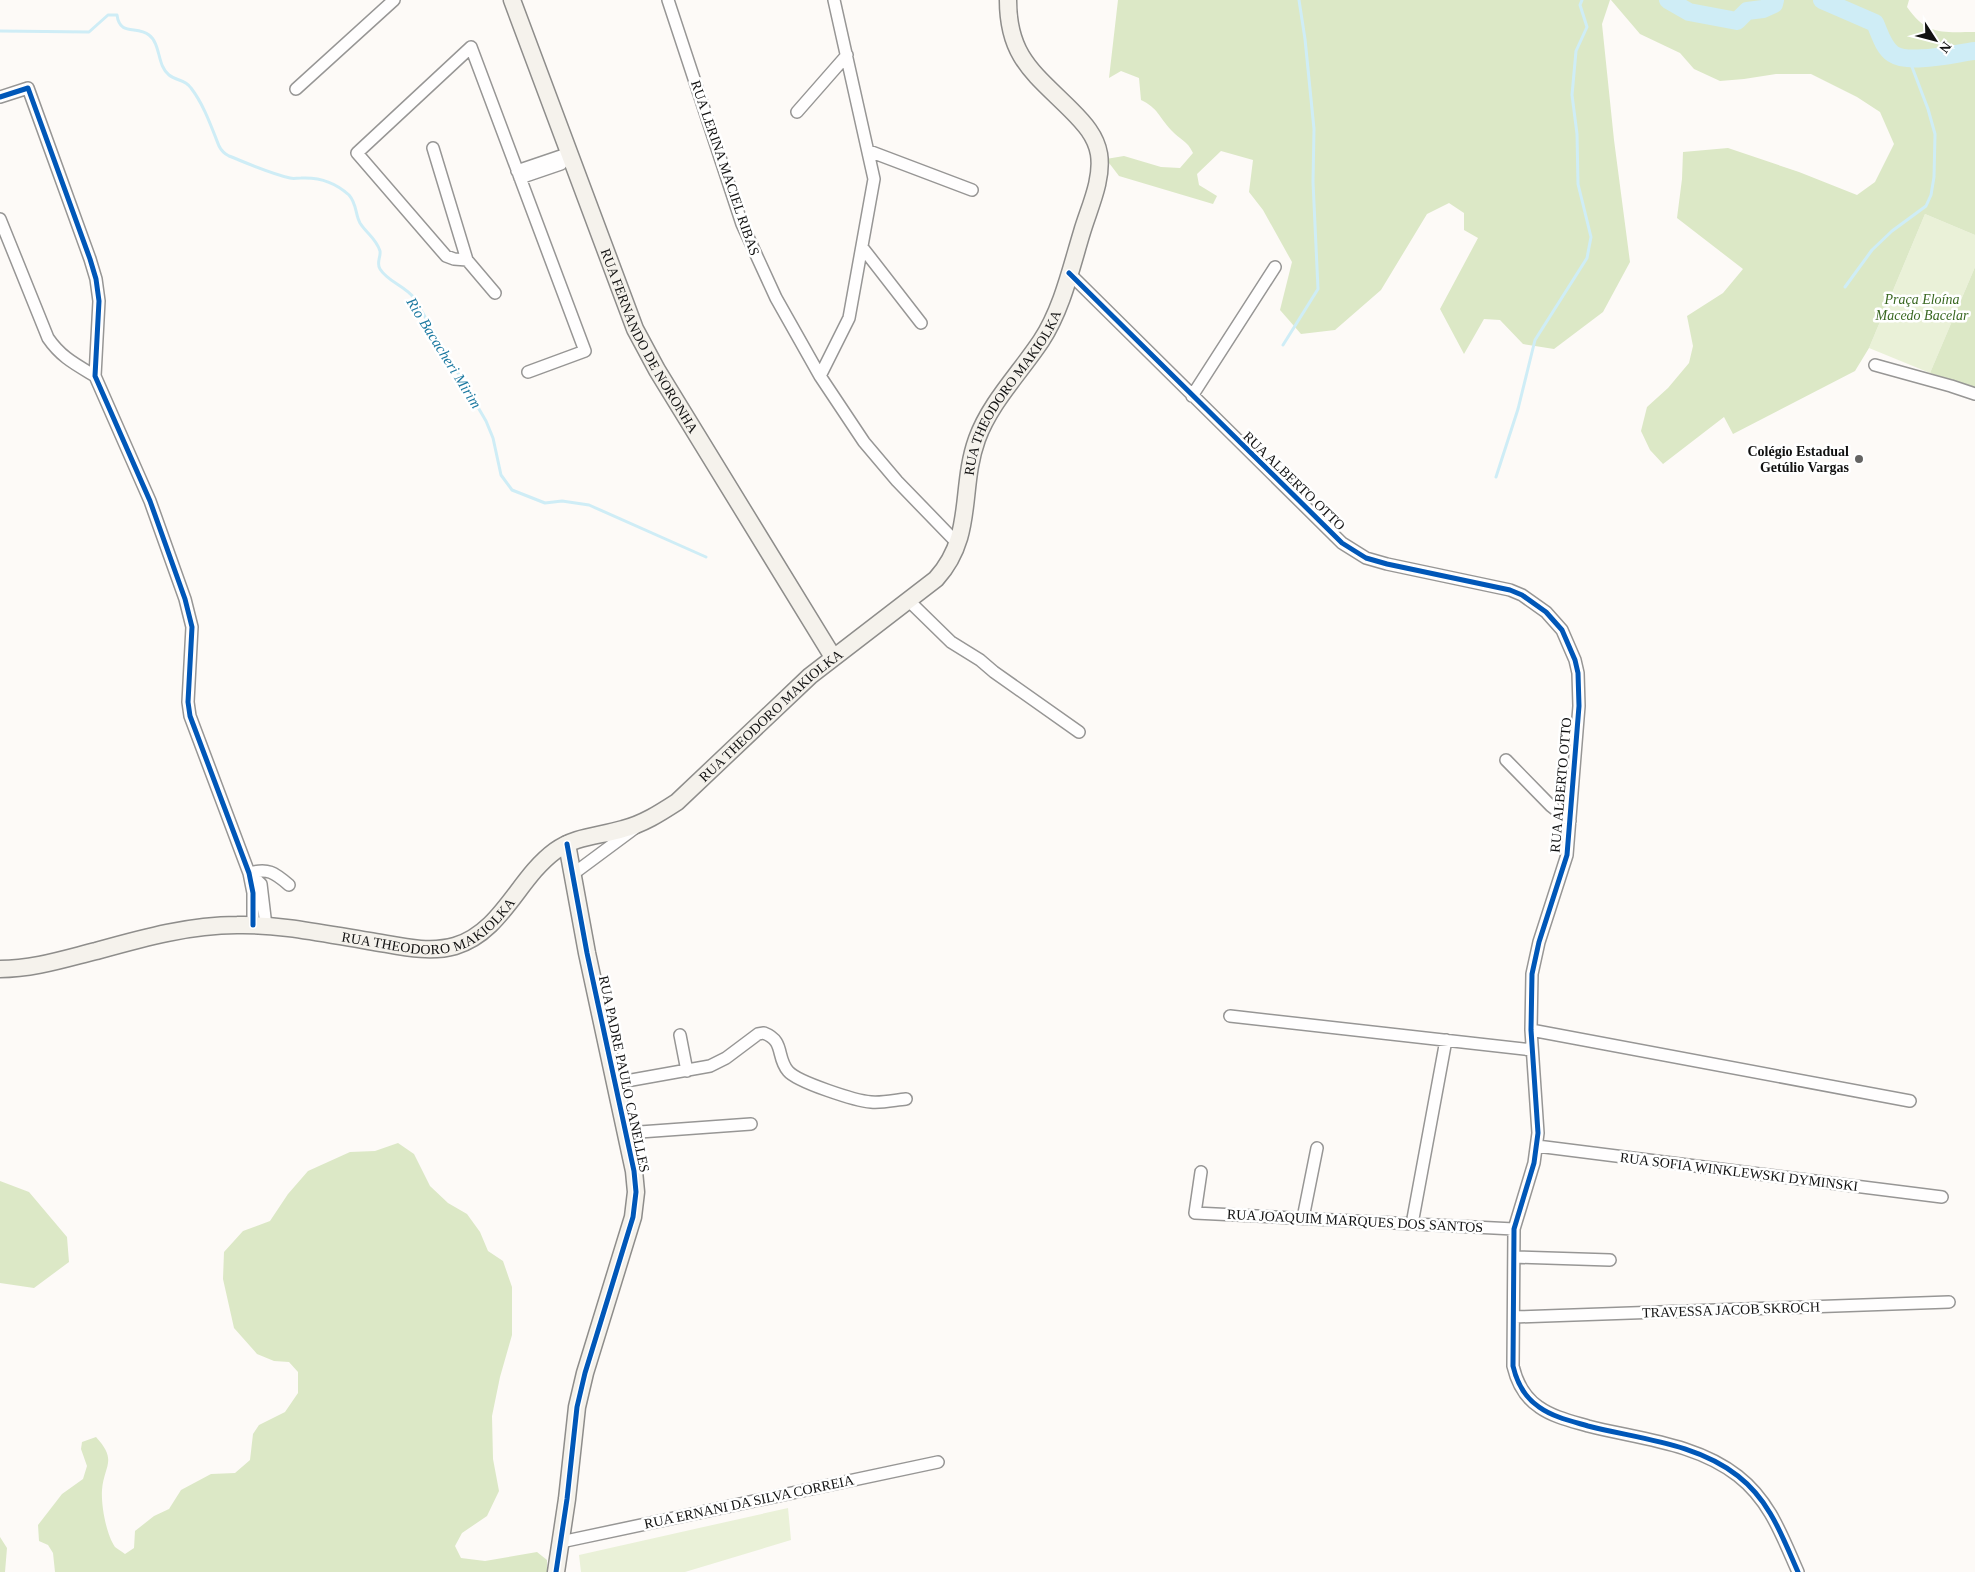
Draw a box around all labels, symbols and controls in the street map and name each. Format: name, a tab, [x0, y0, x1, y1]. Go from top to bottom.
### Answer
north arrow	[1910, 15, 1960, 65]
text: N	[1936, 39, 1954, 56]
street label: RUA LERINA MACIEL RIBAS	[688, 78, 762, 258]
street label: RUA FERNANDO DE NORONHA	[598, 246, 702, 436]
park label: Praça Eloína Macedo Bacelar	[1875, 292, 1969, 323]
water label: Rio Bacacheri Mirim	[403, 294, 485, 411]
street label: RUA THEODORO MAKIOLKA	[961, 307, 1064, 476]
street label: RUA ALBERTO OTTO	[1240, 429, 1348, 533]
place label: Colégio Estadual Getúlio Vargas	[1747, 444, 1850, 475]
marker: Colégio Estadual Getúlio Vargas	[1853, 453, 1865, 465]
street label: RUA THEODORO MAKIOLKA	[696, 646, 846, 785]
street label: RUA ALBERTO OTTO	[1548, 717, 1574, 853]
street label: RUA THEODORO MAKIOLKA	[341, 894, 518, 957]
street label: RUA PADRE PAULO CANELLES	[596, 974, 652, 1174]
street label: RUA SOFIA WINKLEWSKI DYMINSKI	[1619, 1150, 1859, 1194]
street label: RUA JOAQUIM MARQUES DOS SANTOS	[1227, 1207, 1483, 1235]
street label: TRAVESSA JACOB SKROCH	[1642, 1299, 1820, 1321]
street label: RUA ERNANI DA SILVA CORREIA	[643, 1472, 856, 1532]

